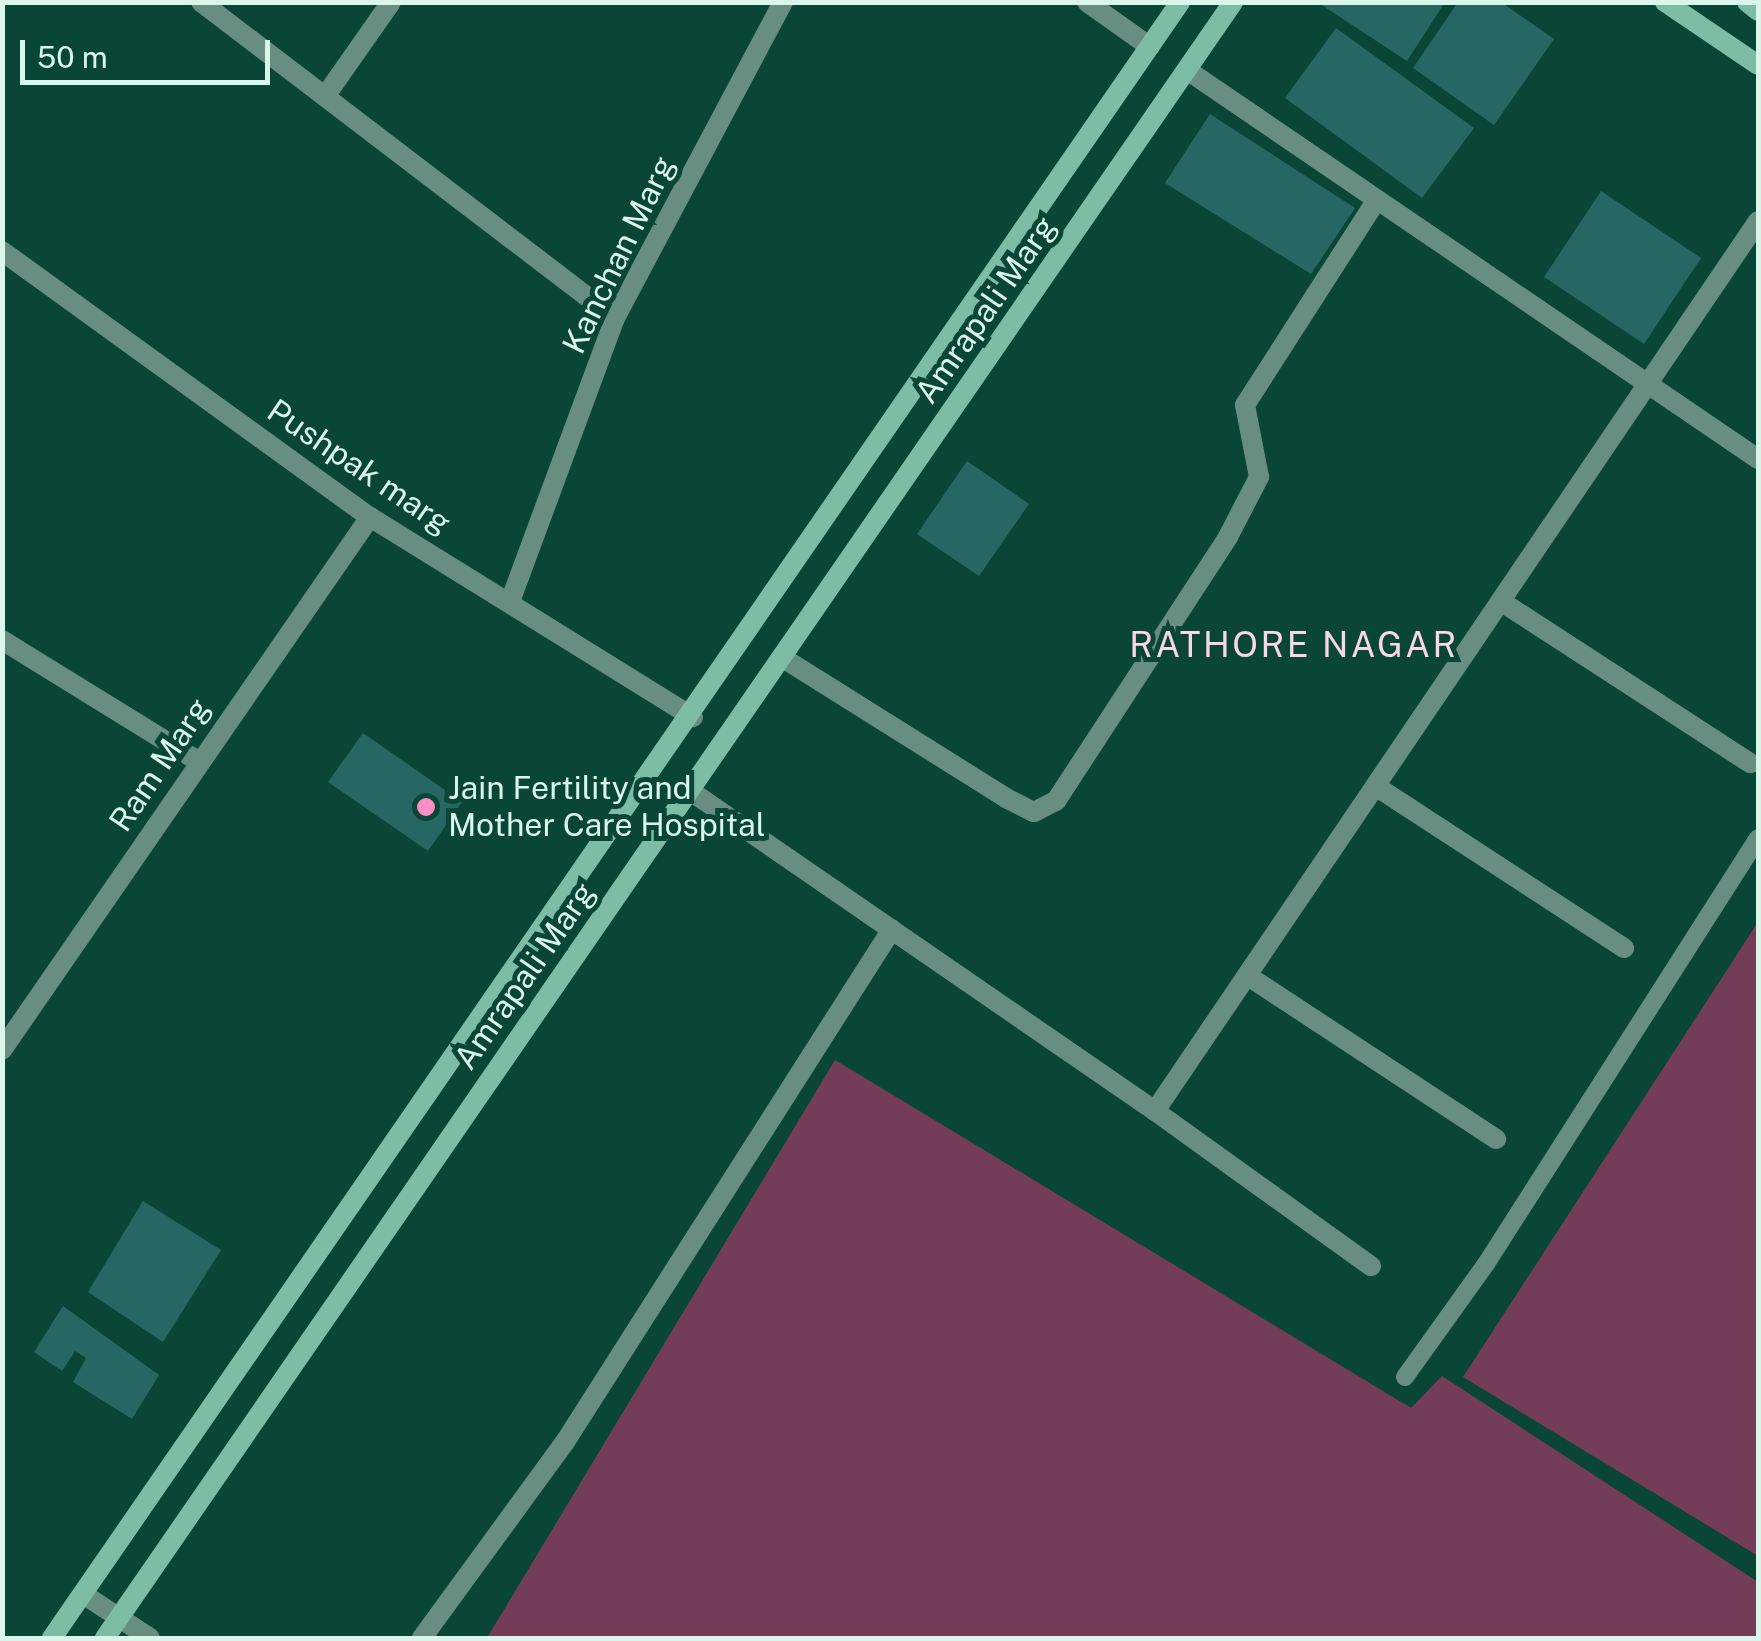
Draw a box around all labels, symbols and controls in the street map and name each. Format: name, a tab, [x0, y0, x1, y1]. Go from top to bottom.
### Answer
scale bar	[25, 20, 275, 82]
text: 50 m	[37, 39, 108, 75]
street label: Kanchan Marg	[555, 150, 683, 360]
street label: Amrapali Marg	[907, 209, 1065, 411]
street label: Pushpak marg	[260, 392, 458, 542]
district label: RATHORE NAGAR	[1129, 624, 1459, 666]
street label: Ram Marg	[101, 691, 219, 839]
place label: Jain Fertility and Mother Care Hospital	[448, 770, 766, 845]
marker: Jain Fertility and Mother Care Hospital	[413, 794, 439, 820]
street label: Amrapali Marg	[446, 875, 604, 1077]

